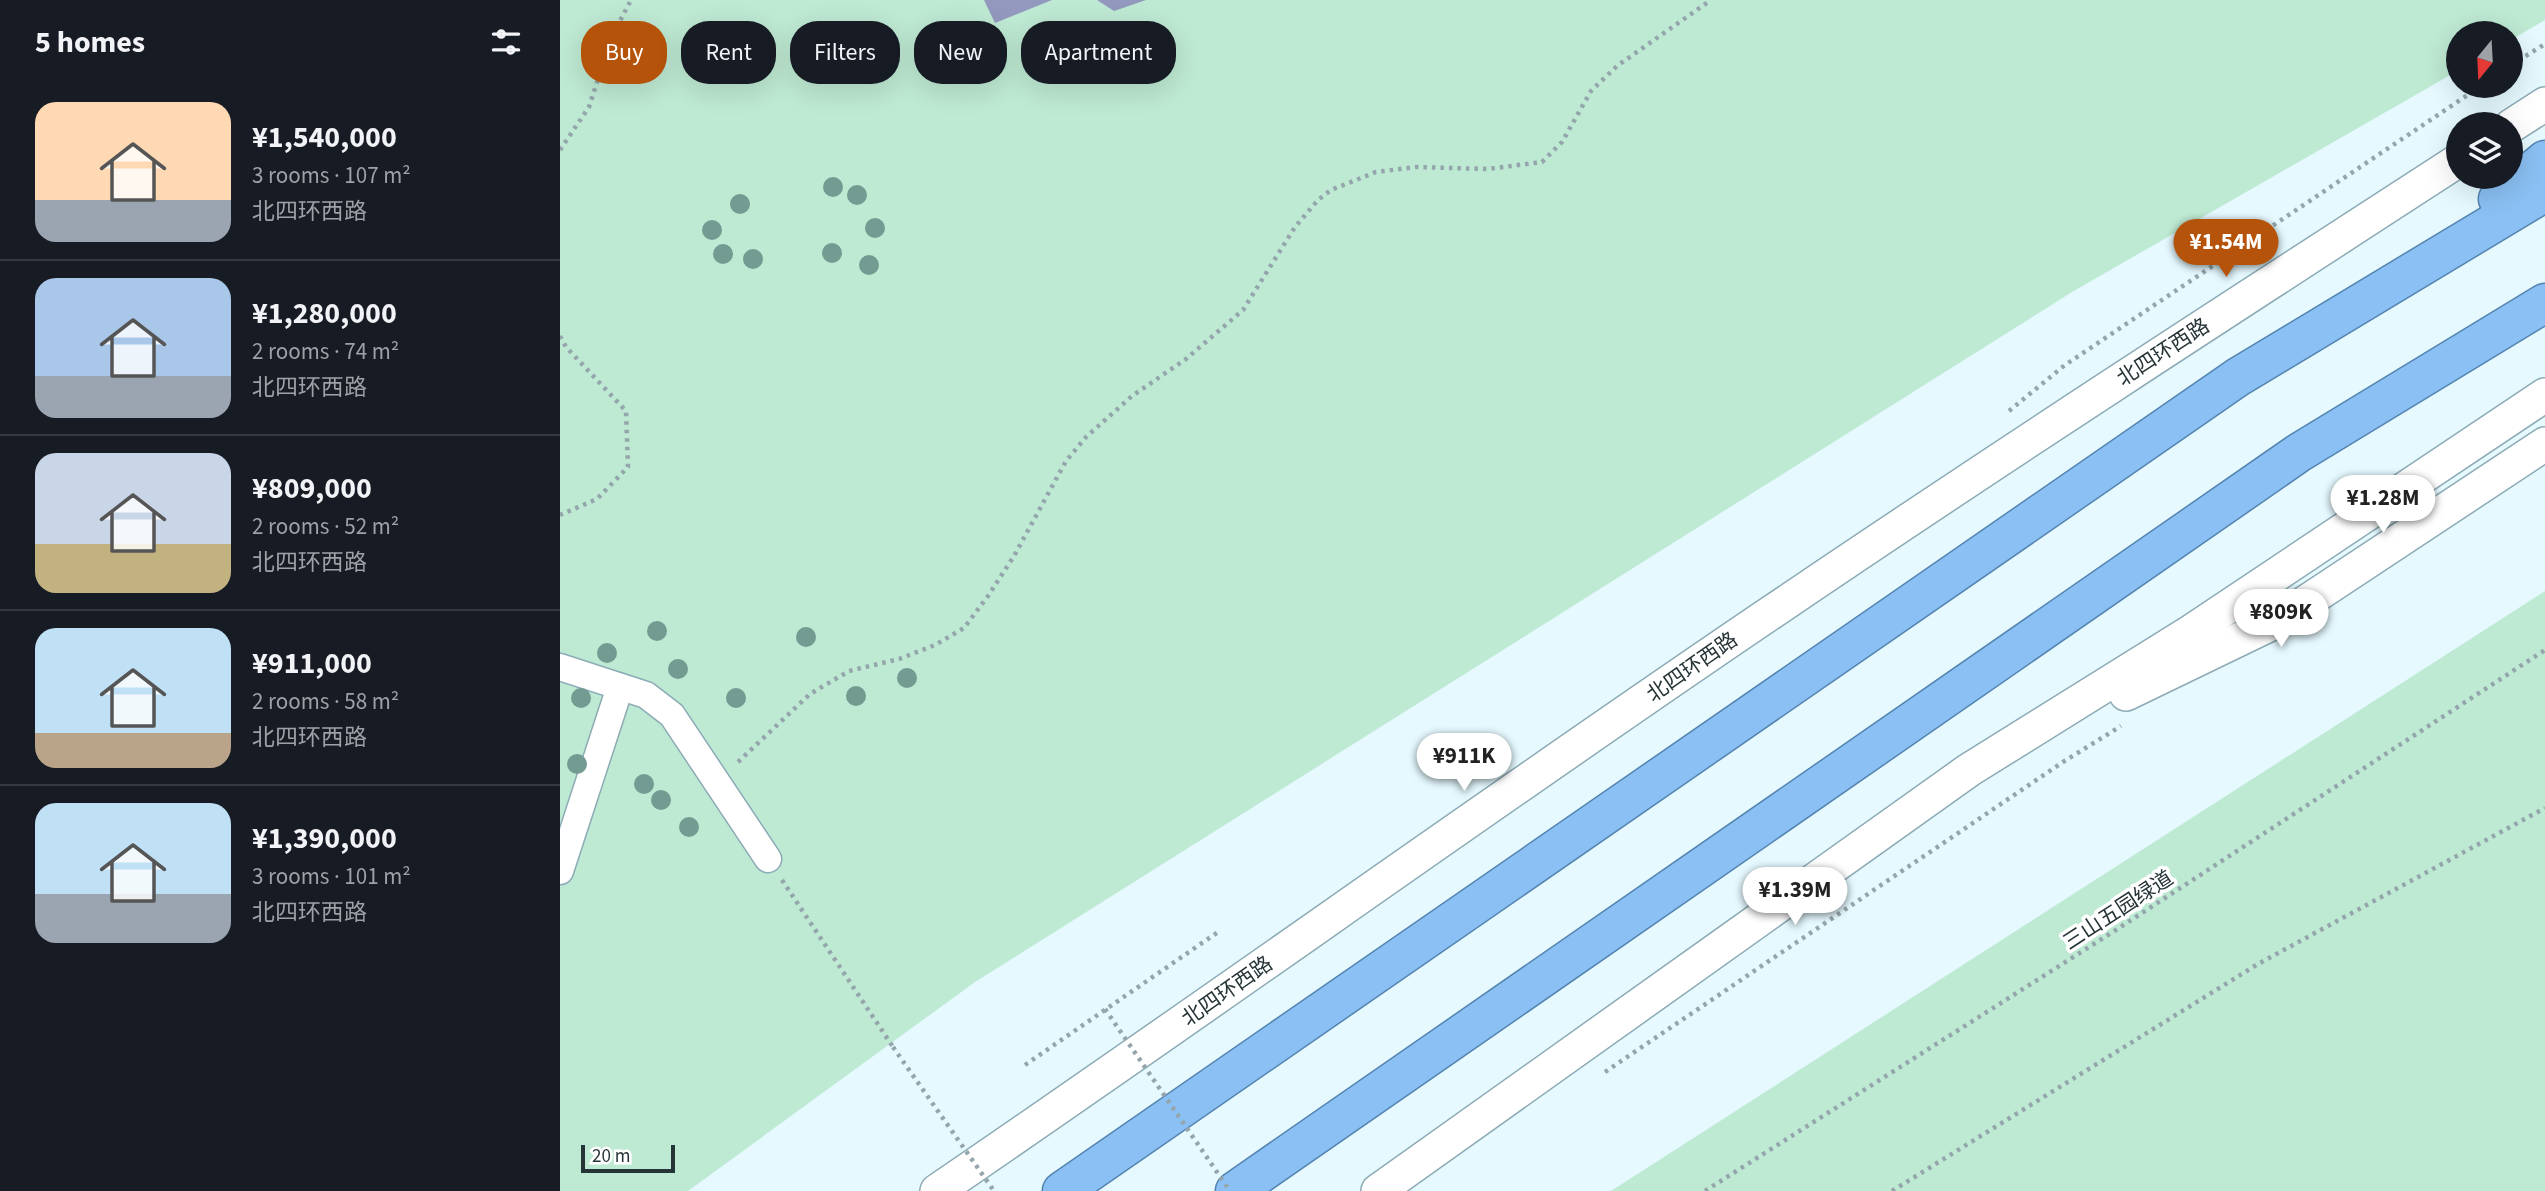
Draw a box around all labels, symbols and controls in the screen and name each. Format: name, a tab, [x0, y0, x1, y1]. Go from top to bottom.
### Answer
text: 5 homes	[35, 21, 145, 64]
chip: Buy	[581, 21, 667, 84]
chip: Rent	[681, 21, 776, 84]
chip: Filters	[790, 21, 900, 84]
chip: New	[914, 21, 1007, 84]
chip: Apartment	[1021, 21, 1176, 84]
north arrow	[2446, 21, 2524, 98]
map controls	[2446, 21, 2523, 189]
icon: filters	[487, 23, 525, 61]
button: layers	[2446, 112, 2523, 189]
text: ¥1,540,000	[252, 116, 397, 159]
icon: home	[91, 130, 175, 214]
text: 3 rooms · 107 m²	[252, 159, 411, 192]
text: 北四环西路	[252, 195, 367, 228]
pin: ¥1.54M	[2169, 219, 2283, 279]
text: ¥1.54M	[2189, 225, 2263, 258]
text: ¥1,280,000	[252, 292, 397, 335]
icon: home	[91, 306, 175, 390]
street label: 北四环西路	[2111, 311, 2215, 393]
text: 2 rooms · 74 m²	[252, 335, 399, 368]
text: 北四环西路	[252, 371, 367, 404]
text: ¥809,000	[252, 467, 372, 510]
pin: ¥1.28M	[2326, 476, 2440, 535]
icon: home	[91, 481, 175, 565]
text: ¥1.28M	[2346, 481, 2420, 514]
text: 2 rooms · 52 m²	[252, 510, 399, 543]
text: 北四环西路	[252, 546, 367, 579]
pin: ¥809K	[2232, 590, 2330, 649]
text: ¥809K	[2250, 595, 2312, 628]
street label: 北四环西路	[1640, 625, 1744, 709]
text: ¥911,000	[252, 642, 372, 685]
icon: home	[91, 656, 175, 740]
text: 2 rooms · 58 m²	[252, 685, 399, 718]
text: 北四环西路	[252, 721, 367, 754]
pin: ¥911K	[1415, 734, 1513, 793]
text: ¥911K	[1433, 739, 1495, 772]
text: ¥1,390,000	[252, 817, 397, 860]
icon: home	[91, 831, 175, 915]
text: 3 rooms · 101 m²	[252, 860, 411, 893]
street label: 三山五园绿道	[2057, 863, 2179, 957]
pin: ¥1.39M	[1738, 867, 1852, 927]
text: ¥1.39M	[1758, 873, 1832, 906]
text: 北四环西路	[252, 896, 367, 929]
street label: 北四环西路	[1175, 949, 1279, 1033]
scale bar	[581, 1142, 676, 1174]
text: 20 m	[592, 1143, 630, 1170]

